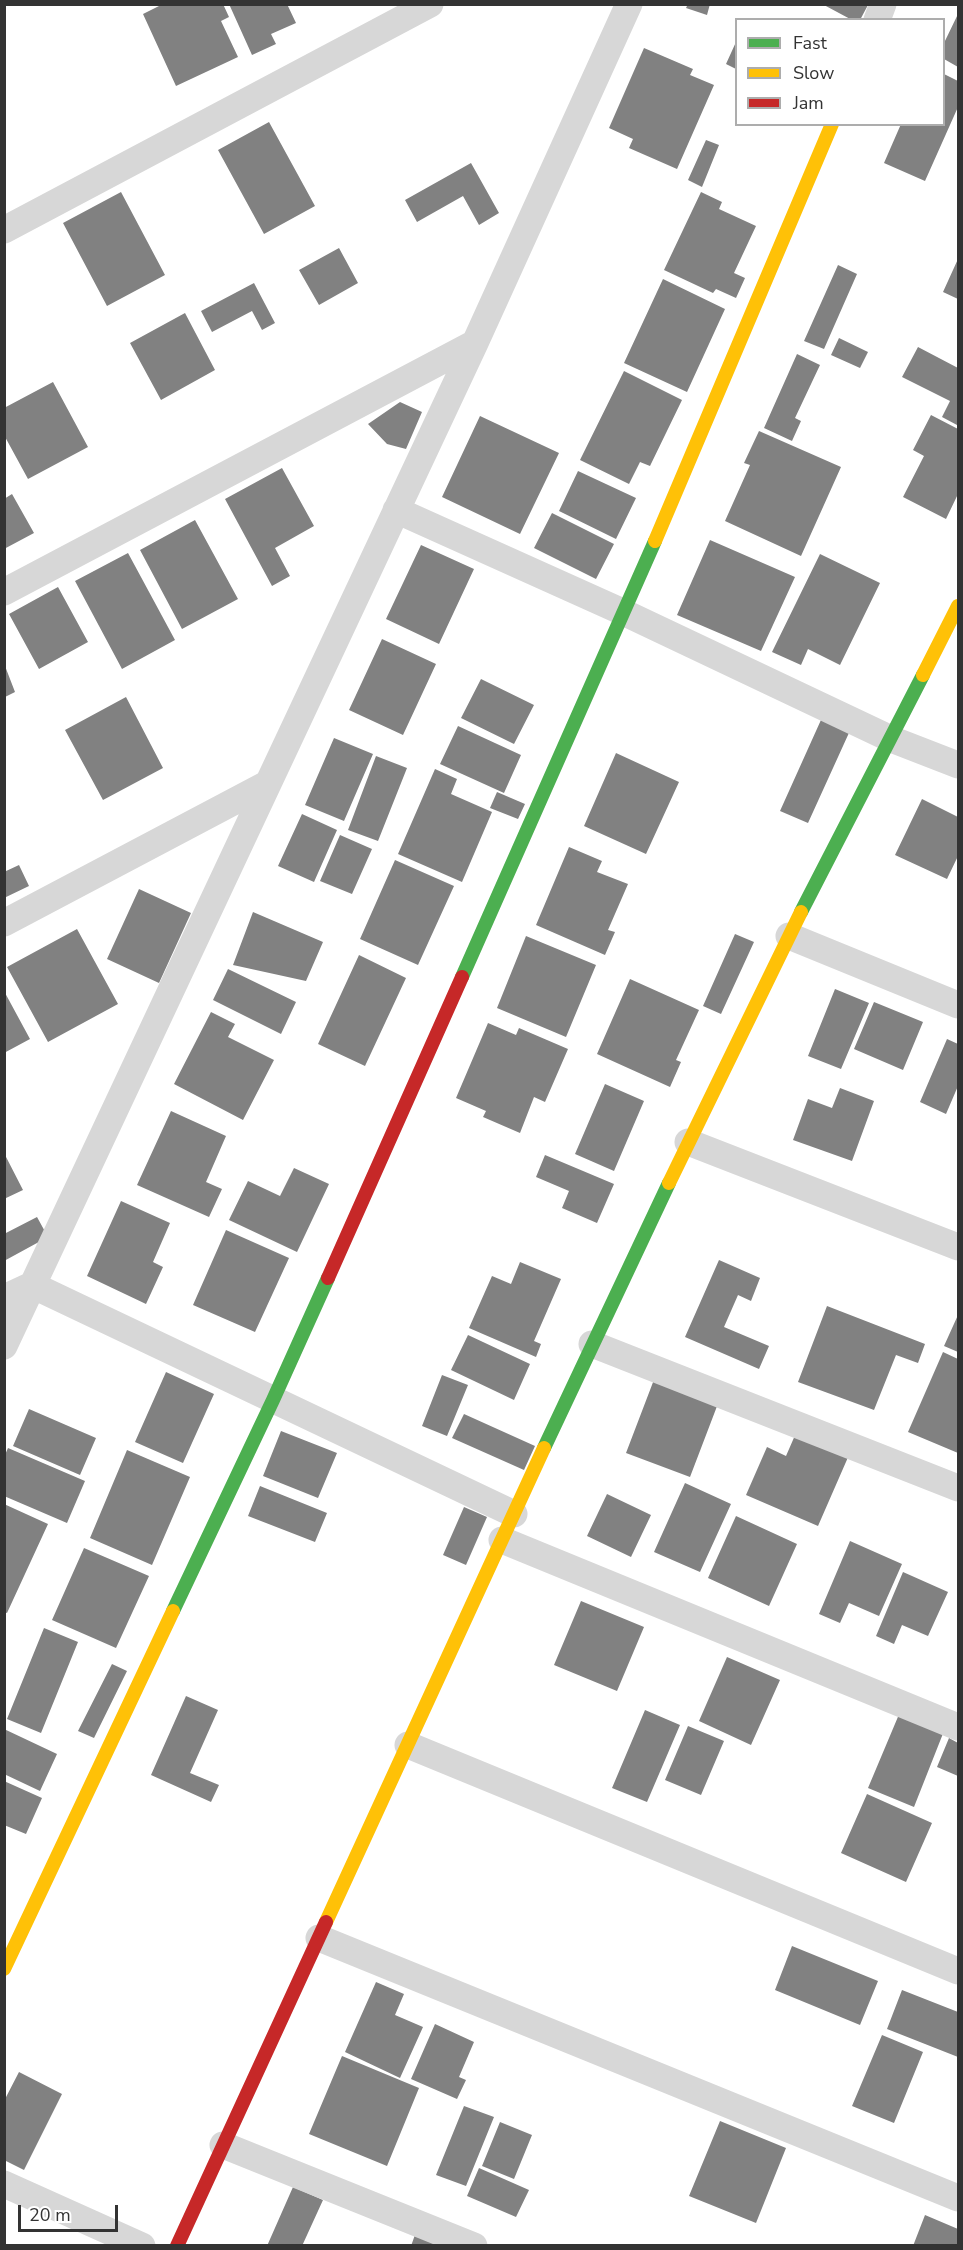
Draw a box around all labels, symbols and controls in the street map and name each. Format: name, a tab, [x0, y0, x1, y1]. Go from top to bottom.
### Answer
legend	[735, 18, 945, 126]
text: Fast	[793, 31, 827, 55]
text: Slow	[793, 61, 834, 85]
text: Jam	[793, 91, 824, 115]
scale bar	[21, 2193, 122, 2231]
text: 20 m	[29, 2203, 71, 2227]

